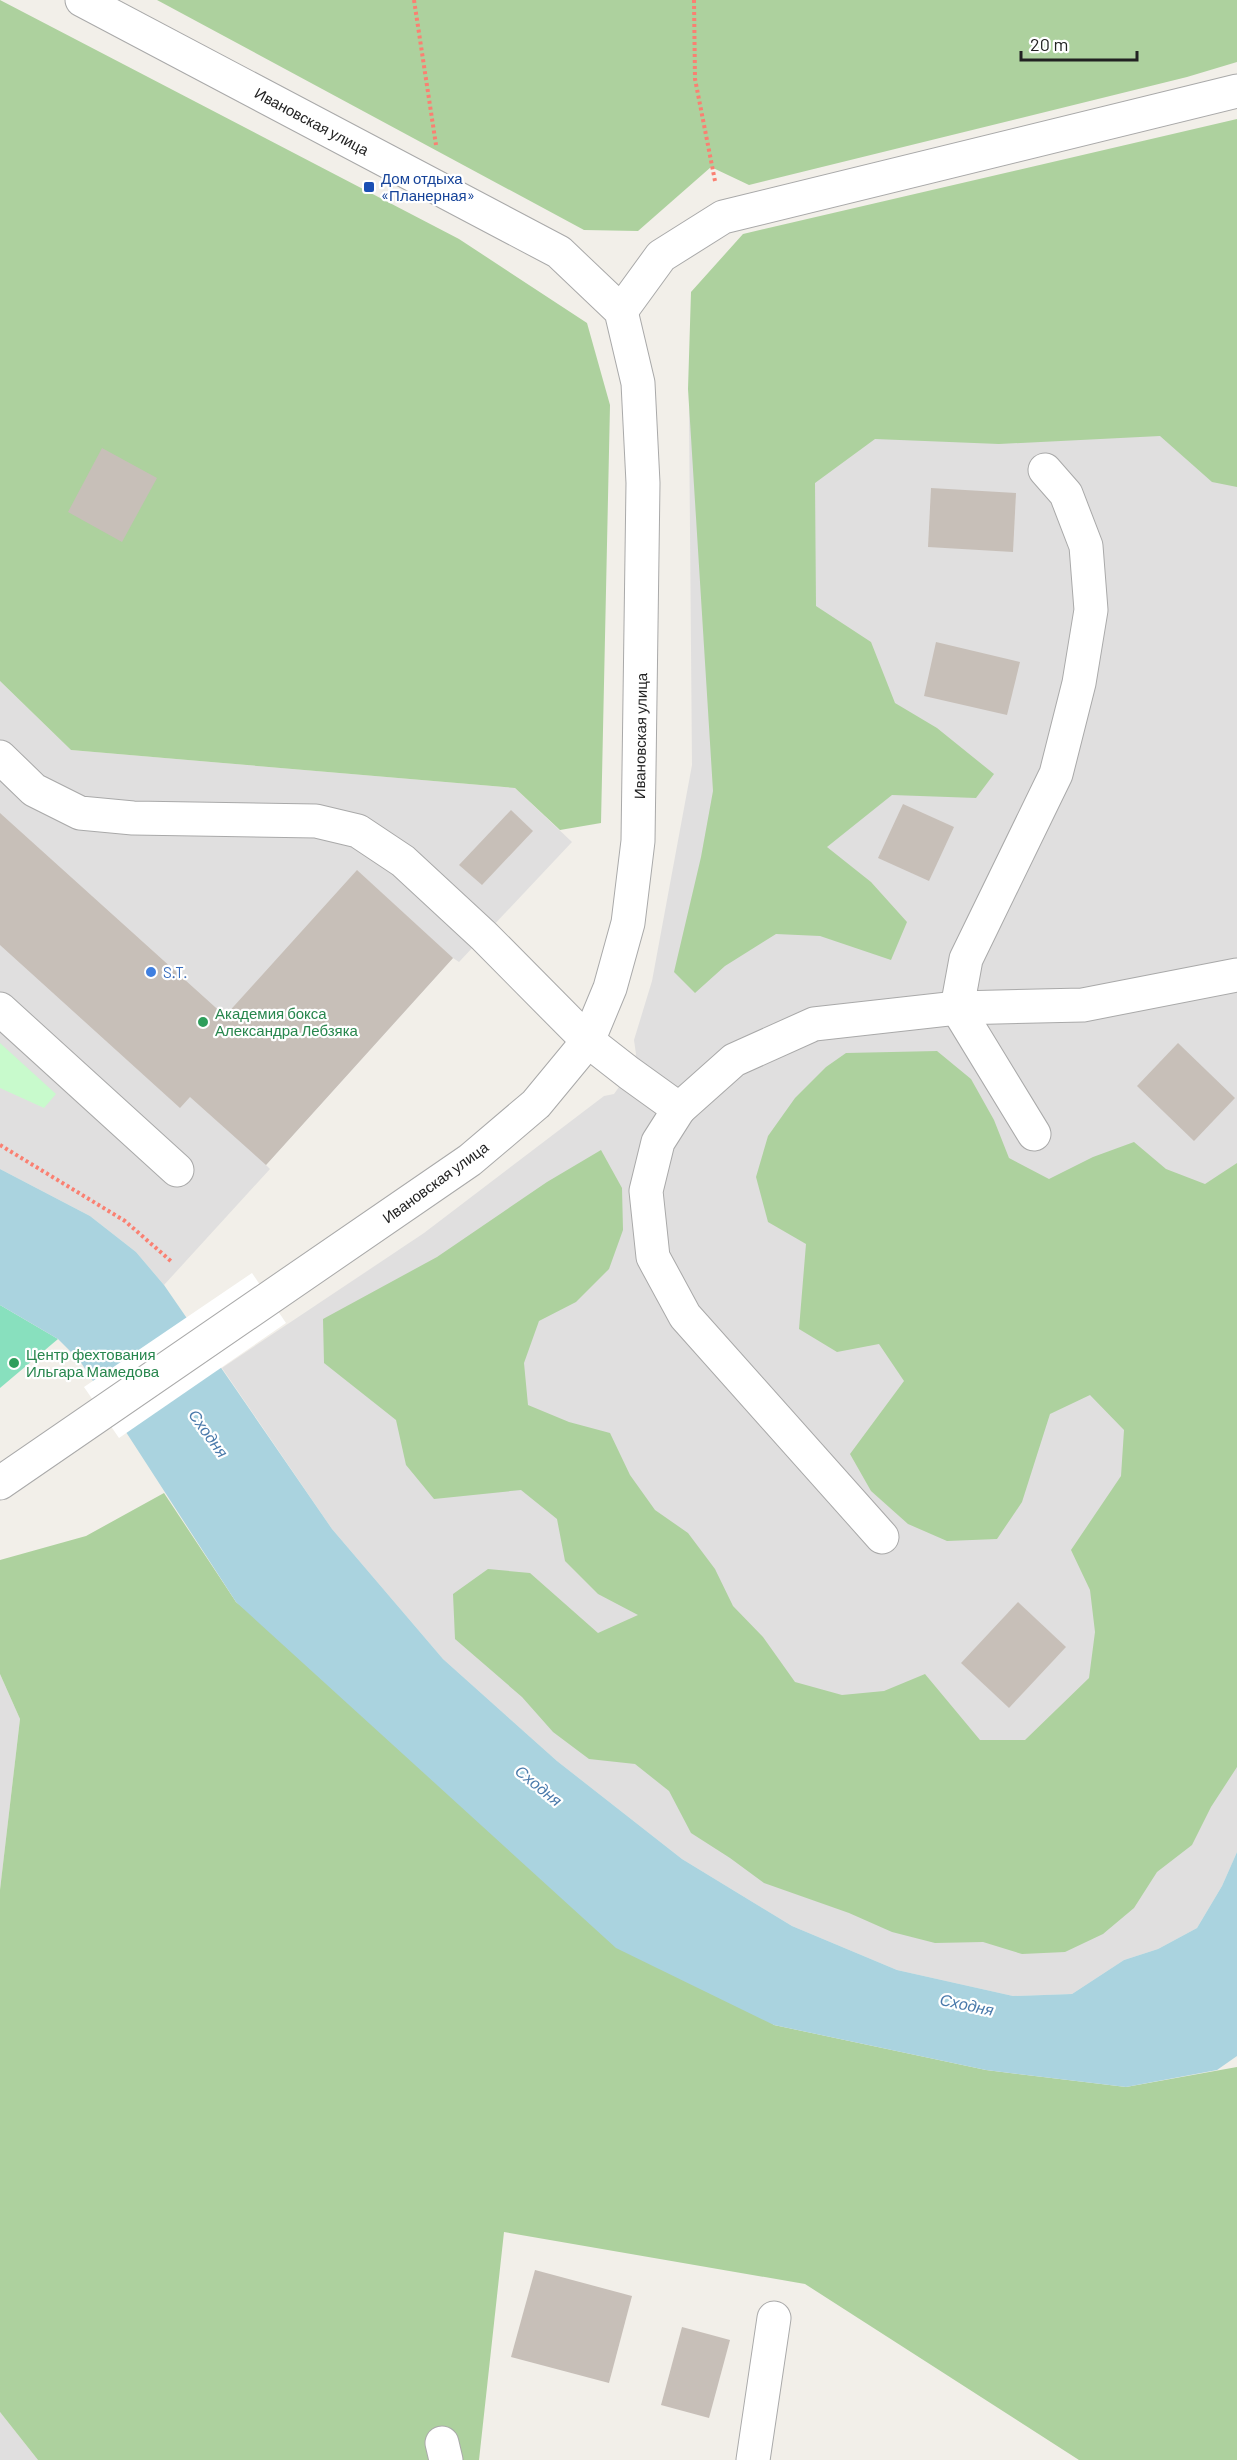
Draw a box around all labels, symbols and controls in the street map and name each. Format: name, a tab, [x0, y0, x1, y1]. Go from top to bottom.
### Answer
scale bar	[1021, 24, 1136, 62]
text: 20 m	[1030, 33, 1068, 55]
street label: Ивановская улица	[252, 83, 373, 159]
place label: Дом отдыха «Планерная»	[381, 169, 475, 204]
marker: Дом отдыха «Планерная»	[362, 180, 376, 194]
street label: Ивановская улица	[630, 672, 650, 799]
place label: S.T.	[163, 963, 188, 981]
marker: S.T.	[144, 965, 158, 979]
place label: Академия бокса Александра Лебзяка	[215, 1004, 359, 1039]
marker: Академия бокса Александра Лебзяка	[196, 1015, 210, 1029]
street label: Ивановская улица	[379, 1137, 492, 1226]
place label: Центр фехтования Ильгара Мамедова	[26, 1345, 160, 1380]
marker: Центр фехтования Ильгара Мамедова	[7, 1356, 21, 1370]
water label: Сходня	[185, 1405, 233, 1461]
water label: Сходня	[512, 1760, 566, 1810]
water label: Сходня	[938, 1989, 996, 2019]

